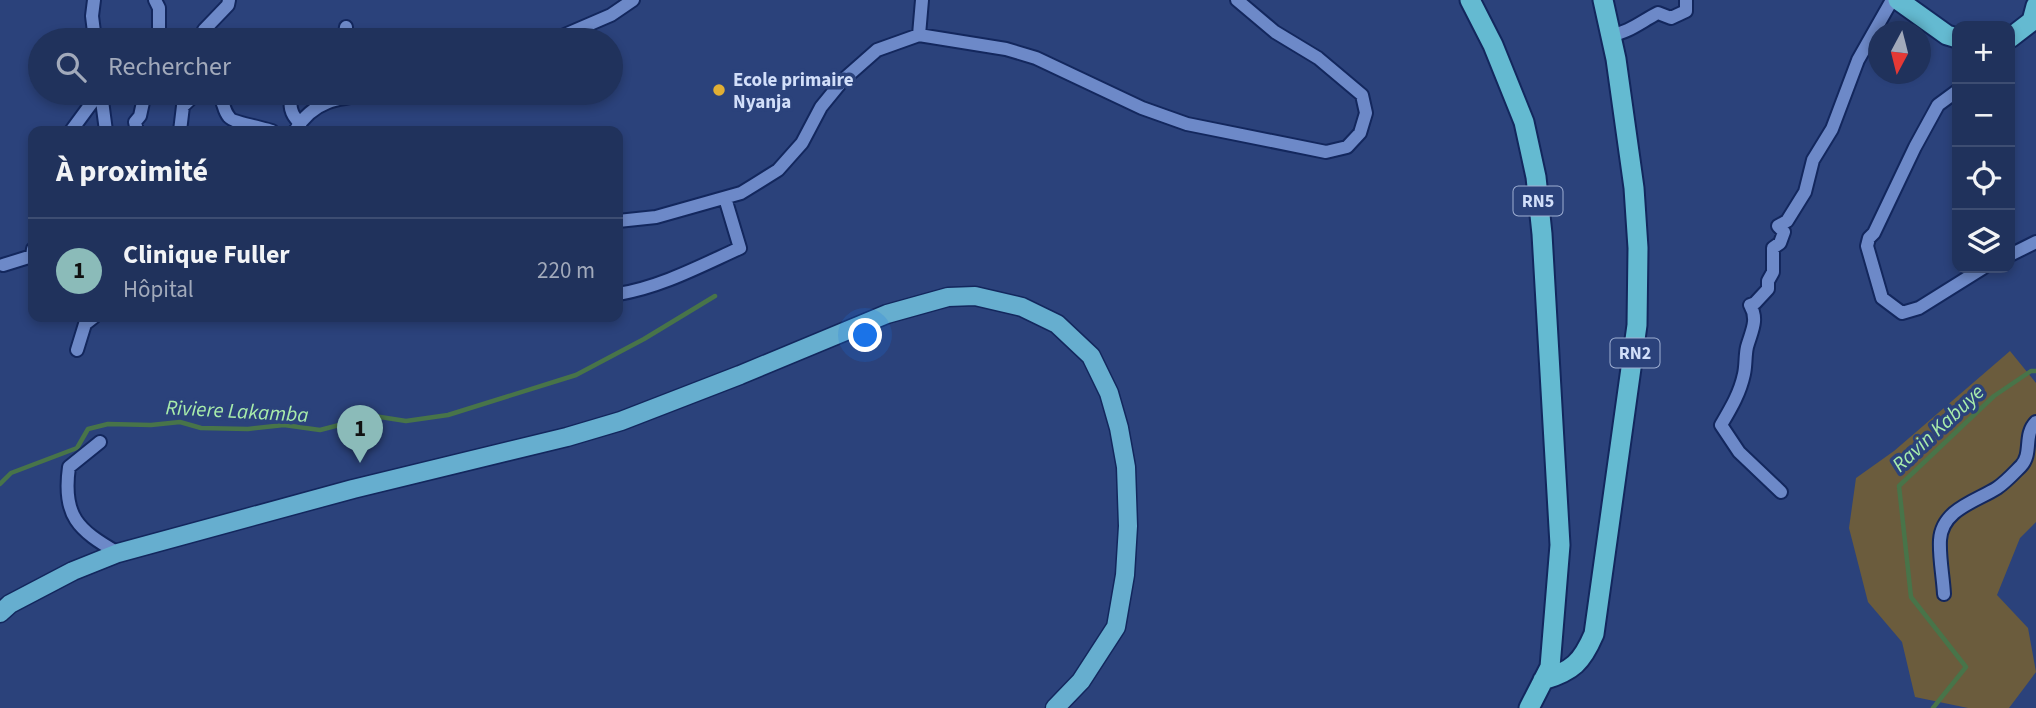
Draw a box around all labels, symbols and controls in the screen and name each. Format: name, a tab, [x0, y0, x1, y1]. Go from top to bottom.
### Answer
north arrow	[1868, 21, 1931, 84]
map controls	[1952, 21, 2015, 273]
button: +	[1952, 21, 2015, 84]
search box	[28, 28, 623, 105]
icon: search	[52, 48, 90, 86]
text: Rechercher	[108, 48, 231, 85]
place label: Ecole primaire Nyanja	[733, 67, 854, 116]
marker: Ecole primaire Nyanja	[711, 82, 727, 98]
button: −	[1952, 84, 2015, 147]
button: locate	[1952, 147, 2015, 210]
text: À proximité	[56, 150, 208, 193]
road number: RN5	[1514, 186, 1562, 216]
button: layers	[1952, 210, 2015, 273]
text: Clinique Fuller	[123, 236, 290, 273]
text: 1	[73, 254, 85, 287]
text: 220 m	[537, 254, 595, 287]
text: Hôpital	[123, 273, 194, 306]
your location	[848, 318, 882, 352]
road number: RN2	[1610, 338, 1660, 368]
water label: Ravin Kabuye	[1885, 377, 1991, 479]
water label: Riviere Lakamba	[165, 392, 309, 430]
pin: 1	[337, 405, 383, 463]

